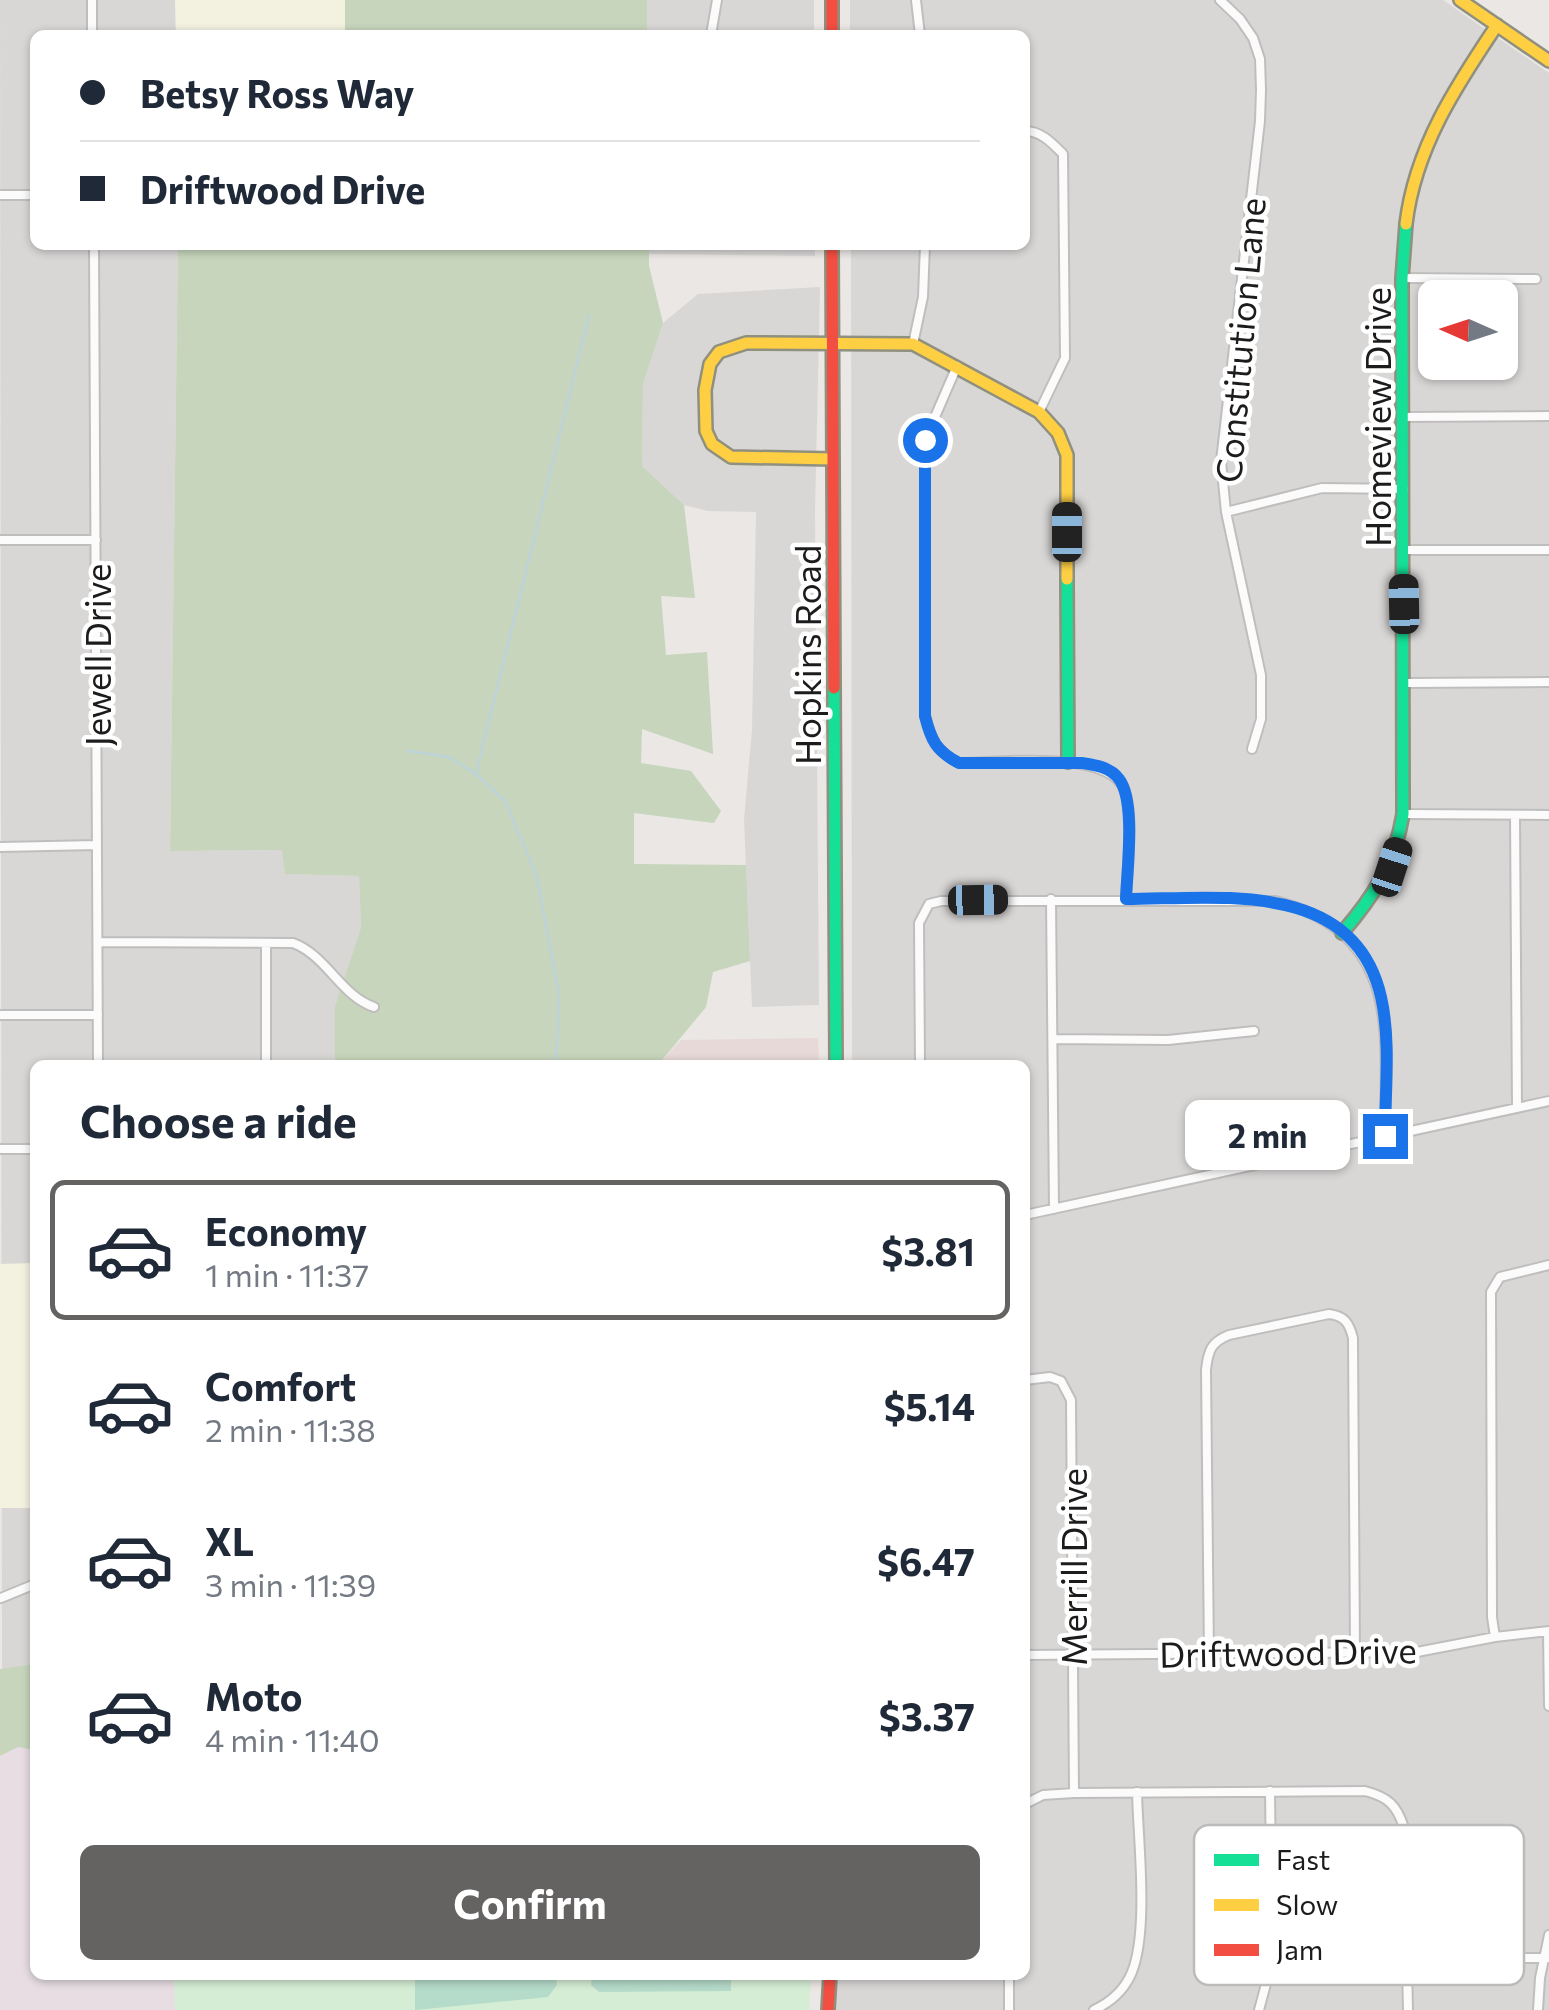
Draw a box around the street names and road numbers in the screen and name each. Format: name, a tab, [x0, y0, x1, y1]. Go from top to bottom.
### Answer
street label: Constitution Lane	[1205, 196, 1273, 484]
street label: Homeview Drive	[1355, 287, 1398, 547]
street label: Hopkins Road	[785, 545, 828, 765]
street label: Jewell Drive	[75, 563, 118, 747]
street label: Merrill Drive	[1051, 1468, 1094, 1666]
street label: Driftwood Drive	[1159, 1627, 1417, 1675]

